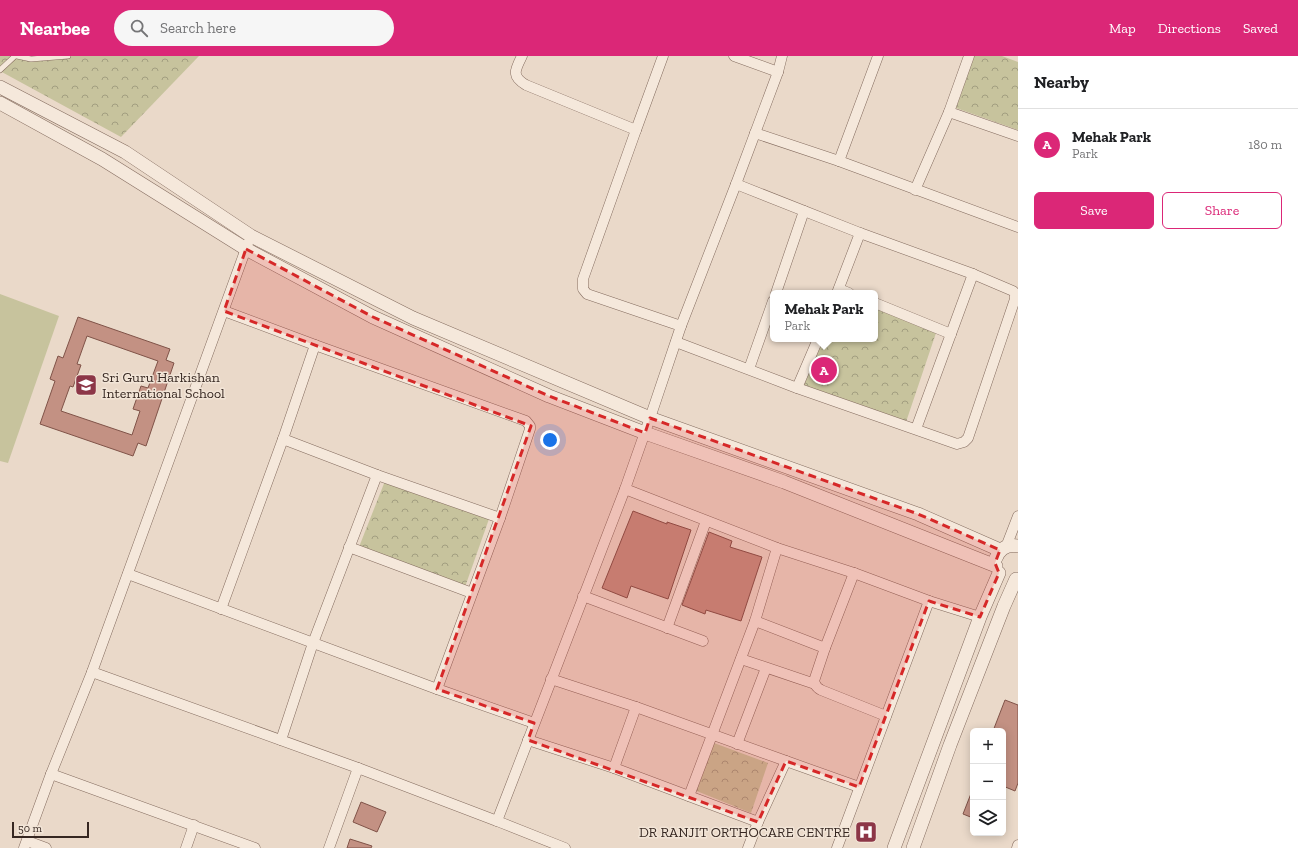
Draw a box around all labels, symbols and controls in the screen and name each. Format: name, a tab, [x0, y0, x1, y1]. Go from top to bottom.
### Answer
search box	[114, 10, 394, 46]
text: Nearbee	[20, 17, 90, 40]
icon: search	[128, 17, 150, 39]
text: Search here	[160, 19, 236, 37]
text: Map	[1109, 20, 1136, 37]
text: Directions	[1158, 20, 1221, 37]
text: Saved	[1243, 20, 1278, 37]
text: Nearby	[1034, 72, 1089, 92]
text: Mehak Park	[1072, 128, 1151, 146]
text: A	[1043, 137, 1051, 152]
text: 180 m	[1248, 137, 1282, 152]
text: Park	[1072, 146, 1098, 161]
button: Save	[1034, 192, 1154, 229]
button: Share	[1162, 192, 1282, 229]
popup	[770, 290, 878, 342]
text: Mehak Park	[784, 300, 864, 318]
text: Park	[784, 318, 810, 333]
pin: A	[811, 355, 837, 385]
place label: Sri Guru Harkishan International School	[102, 369, 225, 402]
school or university icon: Sri Guru Harkishan International School	[73, 372, 99, 398]
your location	[540, 430, 560, 450]
map controls	[970, 728, 1006, 836]
button: +	[970, 728, 1006, 764]
button: −	[970, 764, 1006, 800]
button: layers	[970, 800, 1006, 836]
hospital icon: DR RANJIT ORTHOCARE CENTRE	[853, 819, 879, 845]
scale bar	[12, 820, 89, 839]
text: 50 m	[18, 822, 42, 835]
place label: DR RANJIT ORTHOCARE CENTRE	[639, 824, 850, 841]

